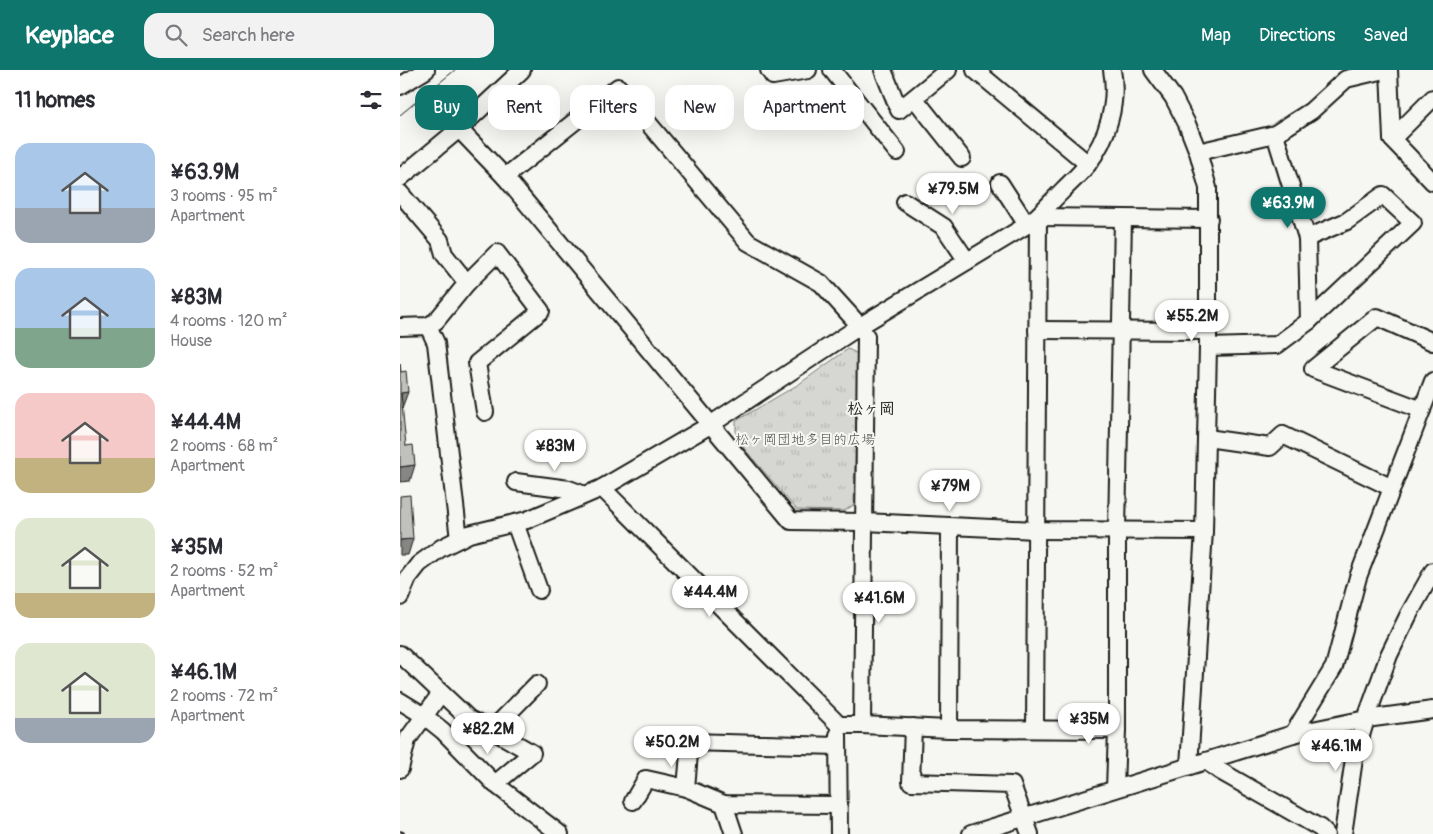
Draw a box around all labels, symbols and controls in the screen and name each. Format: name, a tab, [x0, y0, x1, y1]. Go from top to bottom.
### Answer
search box	[144, 13, 494, 58]
text: Keyplace	[25, 21, 114, 50]
icon: search	[162, 21, 190, 49]
text: Search here	[202, 23, 295, 47]
text: Map	[1201, 24, 1231, 47]
text: Directions	[1259, 24, 1335, 47]
text: Saved	[1363, 24, 1408, 47]
chip: Buy	[415, 85, 478, 130]
chip: Rent	[488, 85, 560, 130]
chip: Filters	[570, 85, 655, 130]
chip: New	[665, 85, 734, 130]
chip: Apartment	[744, 85, 864, 130]
icon: filters	[357, 86, 385, 114]
text: 11 homes	[15, 87, 95, 114]
text: ¥63.9M	[170, 159, 239, 186]
icon: home	[55, 163, 115, 223]
pin: ¥79.5M	[912, 172, 994, 215]
text: ¥79.5M	[927, 179, 979, 199]
text: 3 rooms · 95 m²	[170, 186, 278, 206]
pin: ¥63.9M	[1247, 186, 1329, 229]
text: ¥63.9M	[1262, 193, 1314, 213]
text: Apartment	[170, 206, 245, 226]
text: ¥83M	[170, 284, 222, 311]
icon: home	[55, 288, 115, 348]
pin: ¥55.2M	[1151, 300, 1233, 342]
text: ¥55.2M	[1166, 306, 1218, 326]
text: 4 rooms · 120 m²	[170, 311, 287, 331]
text: House	[170, 331, 212, 351]
district label: 松ヶ岡	[847, 399, 895, 419]
text: ¥44.4M	[170, 409, 241, 436]
icon: home	[55, 413, 115, 473]
pin: ¥83M	[525, 430, 585, 472]
park label: 松ヶ岡団地多目的広場	[735, 431, 875, 448]
text: 2 rooms · 68 m²	[170, 436, 278, 456]
text: ¥83M	[535, 436, 575, 456]
text: Apartment	[170, 456, 245, 476]
pin: ¥79M	[920, 470, 980, 512]
text: ¥79M	[930, 476, 970, 496]
text: ¥35M	[170, 534, 223, 561]
icon: home	[55, 538, 115, 598]
text: 2 rooms · 52 m²	[170, 561, 279, 581]
pin: ¥44.4M	[669, 576, 751, 618]
text: Apartment	[170, 581, 245, 601]
text: ¥44.4M	[683, 582, 737, 602]
pin: ¥41.6M	[838, 582, 920, 624]
text: ¥41.6M	[854, 588, 904, 608]
text: ¥46.1M	[170, 659, 237, 686]
icon: home	[55, 663, 115, 723]
text: 2 rooms · 72 m²	[170, 686, 278, 706]
pin: ¥35M	[1059, 702, 1119, 745]
text: Apartment	[170, 706, 245, 726]
text: ¥35M	[1069, 709, 1109, 729]
pin: ¥82.2M	[447, 712, 529, 755]
text: ¥82.2M	[462, 719, 514, 739]
pin: ¥50.2M	[631, 726, 713, 768]
pin: ¥46.1M	[1295, 730, 1377, 772]
text: ¥50.2M	[645, 732, 699, 752]
text: ¥46.1M	[1311, 736, 1361, 756]

